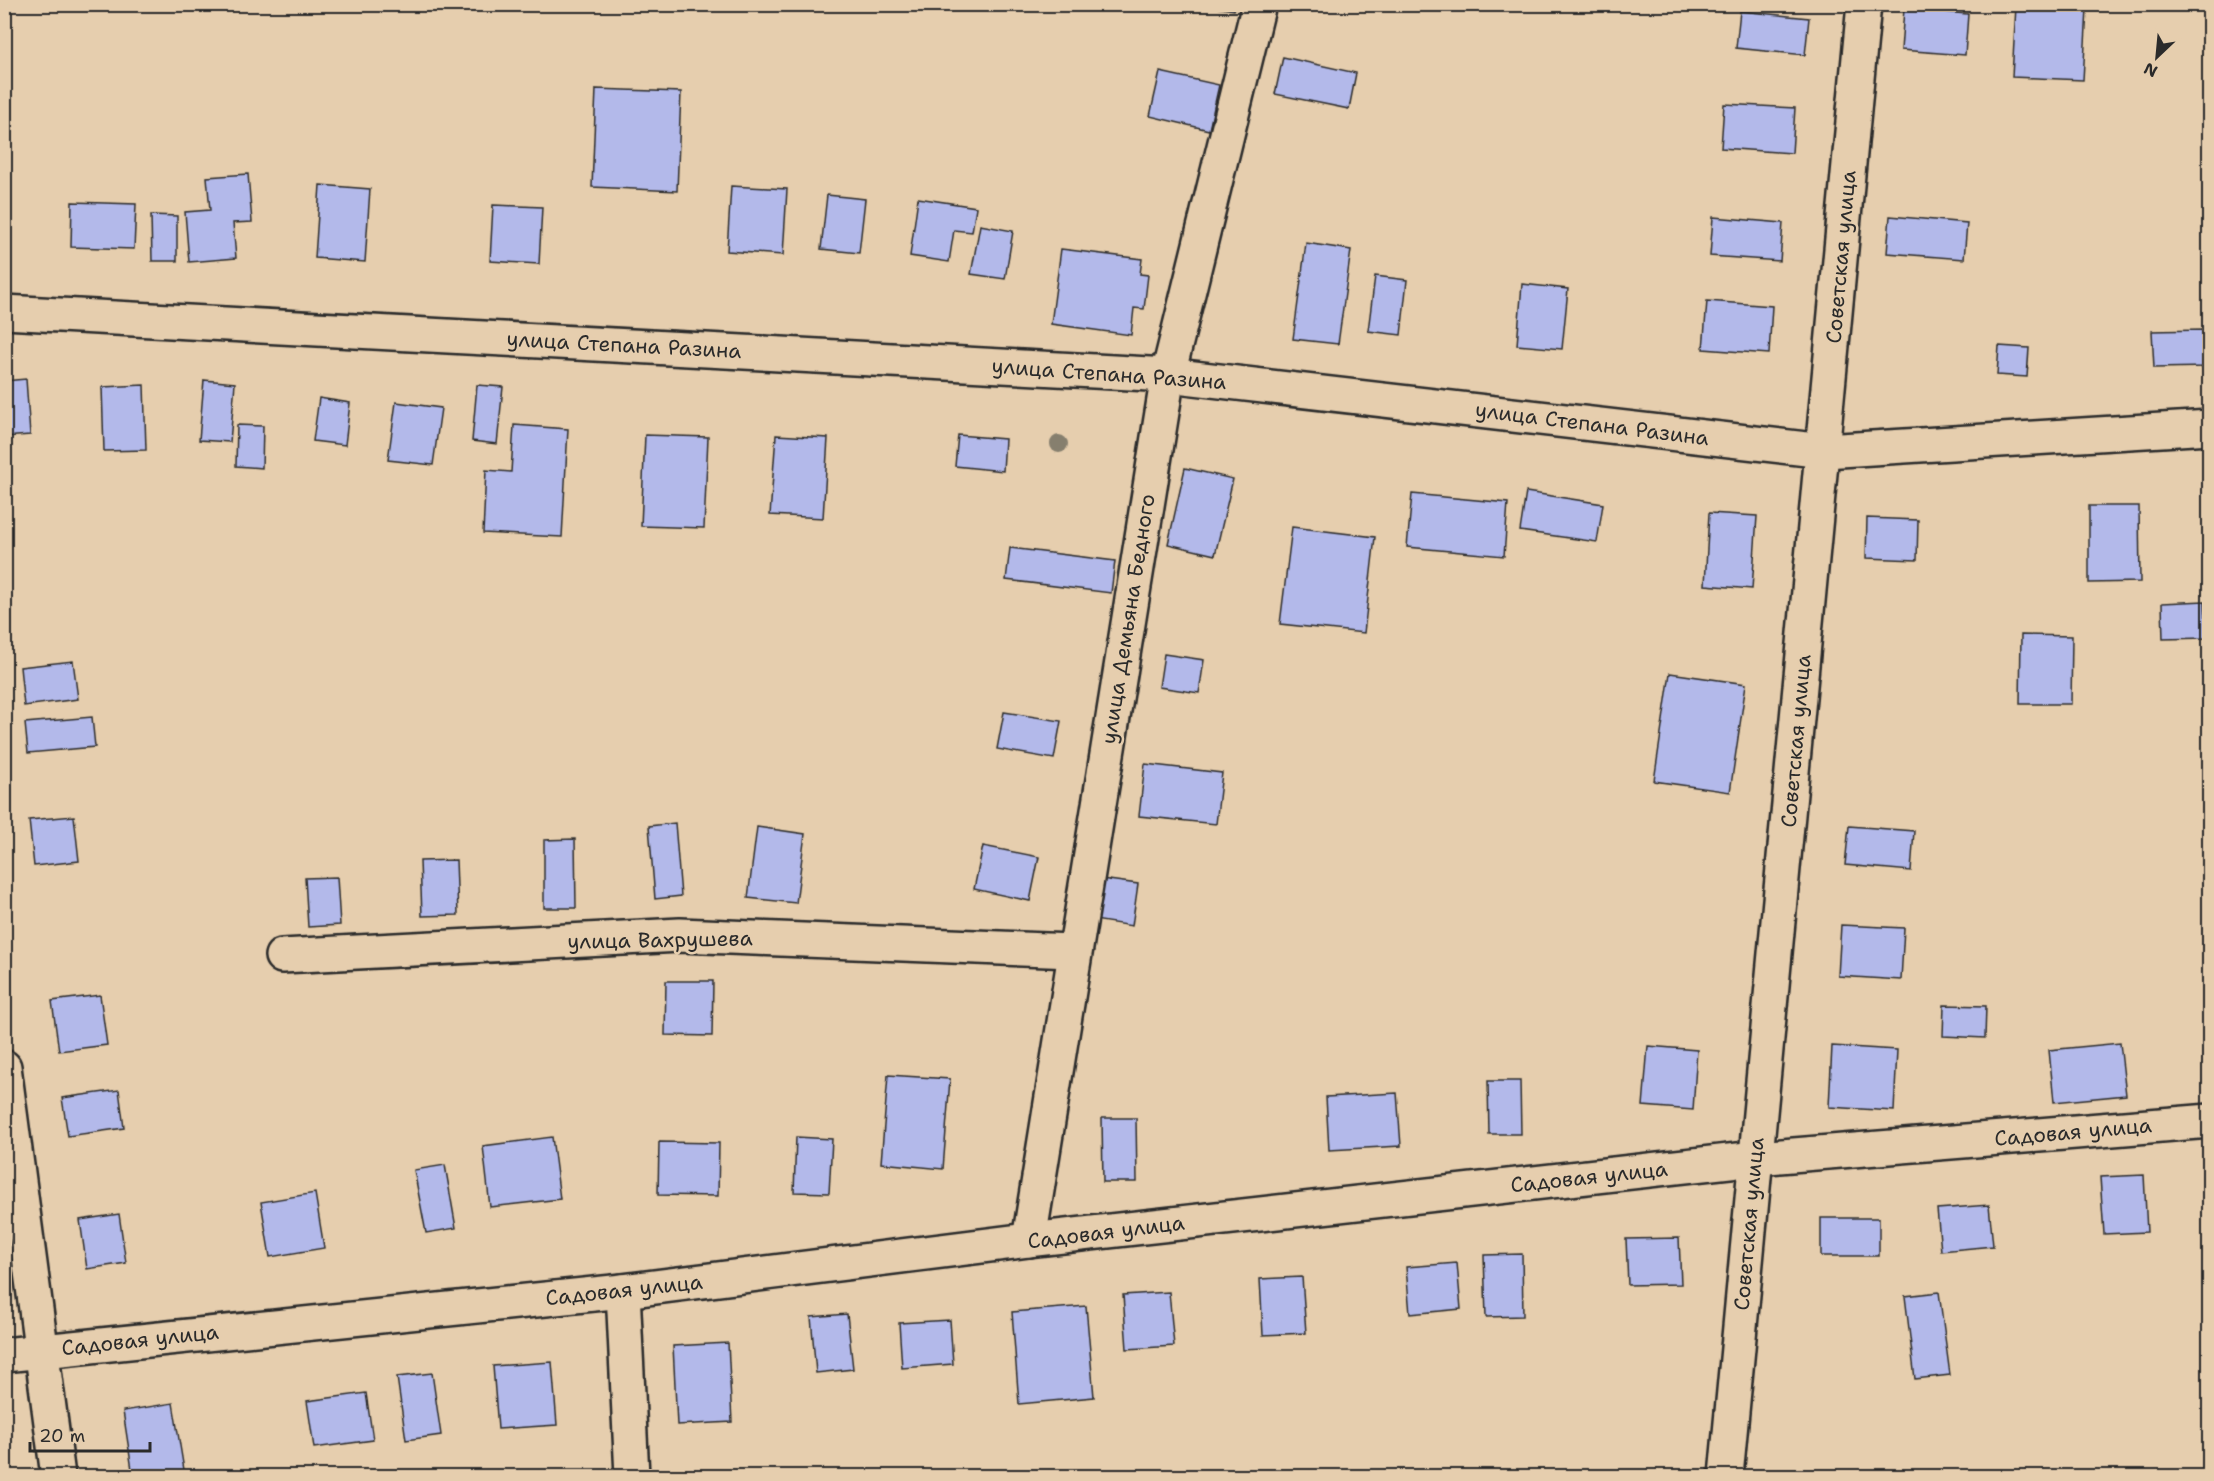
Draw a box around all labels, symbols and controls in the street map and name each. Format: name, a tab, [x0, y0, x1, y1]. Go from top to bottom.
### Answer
north arrow	[2127, 27, 2187, 87]
text: N	[2140, 58, 2161, 82]
street label: Советская улица	[1819, 169, 1863, 345]
street label: улица Степана Разина	[506, 325, 742, 365]
street label: улица Степана Разина	[991, 352, 1227, 396]
street label: улица Степана Разина	[1474, 396, 1710, 452]
street label: улица Демьяна Бедного	[1094, 492, 1162, 746]
street label: Советская улица	[1774, 653, 1818, 829]
street label: улица Вахрушева	[567, 924, 753, 956]
street label: Садовая улица	[1993, 1111, 2153, 1153]
street label: Советская улица	[1727, 1136, 1771, 1312]
street label: Садовая улица	[1509, 1155, 1669, 1199]
street label: Садовая улица	[1026, 1208, 1186, 1256]
street label: Садовая улица	[544, 1268, 704, 1312]
street label: Садовая улица	[60, 1318, 220, 1362]
scale bar	[30, 1415, 150, 1453]
text: 20 m	[39, 1424, 85, 1448]

